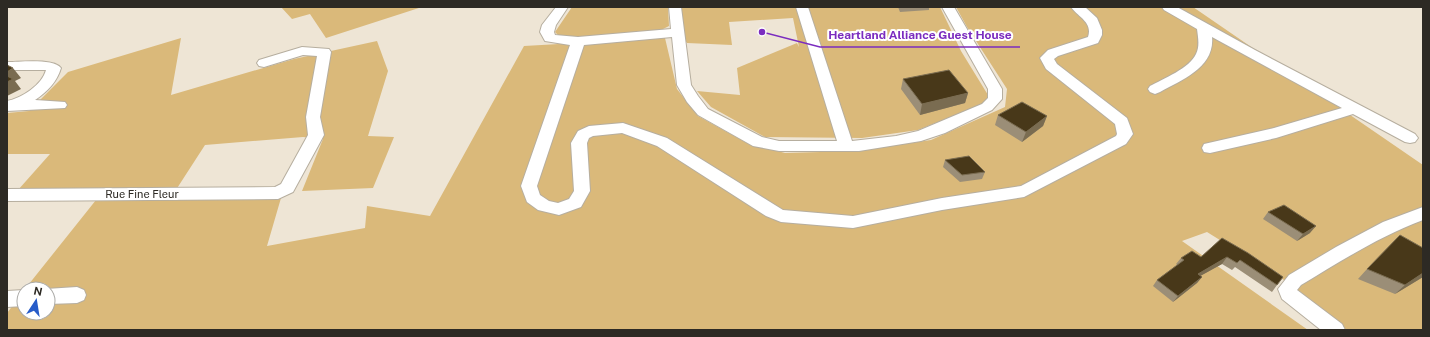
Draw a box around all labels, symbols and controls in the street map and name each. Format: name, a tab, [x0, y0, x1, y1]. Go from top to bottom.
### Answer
callout: Heartland Alliance Guest House	[820, 23, 1020, 47]
text: Heartland Alliance Guest House	[828, 28, 1012, 42]
street label: Rue Fine Fleur	[105, 188, 179, 200]
north arrow	[16, 281, 56, 321]
text: N	[33, 284, 44, 298]

